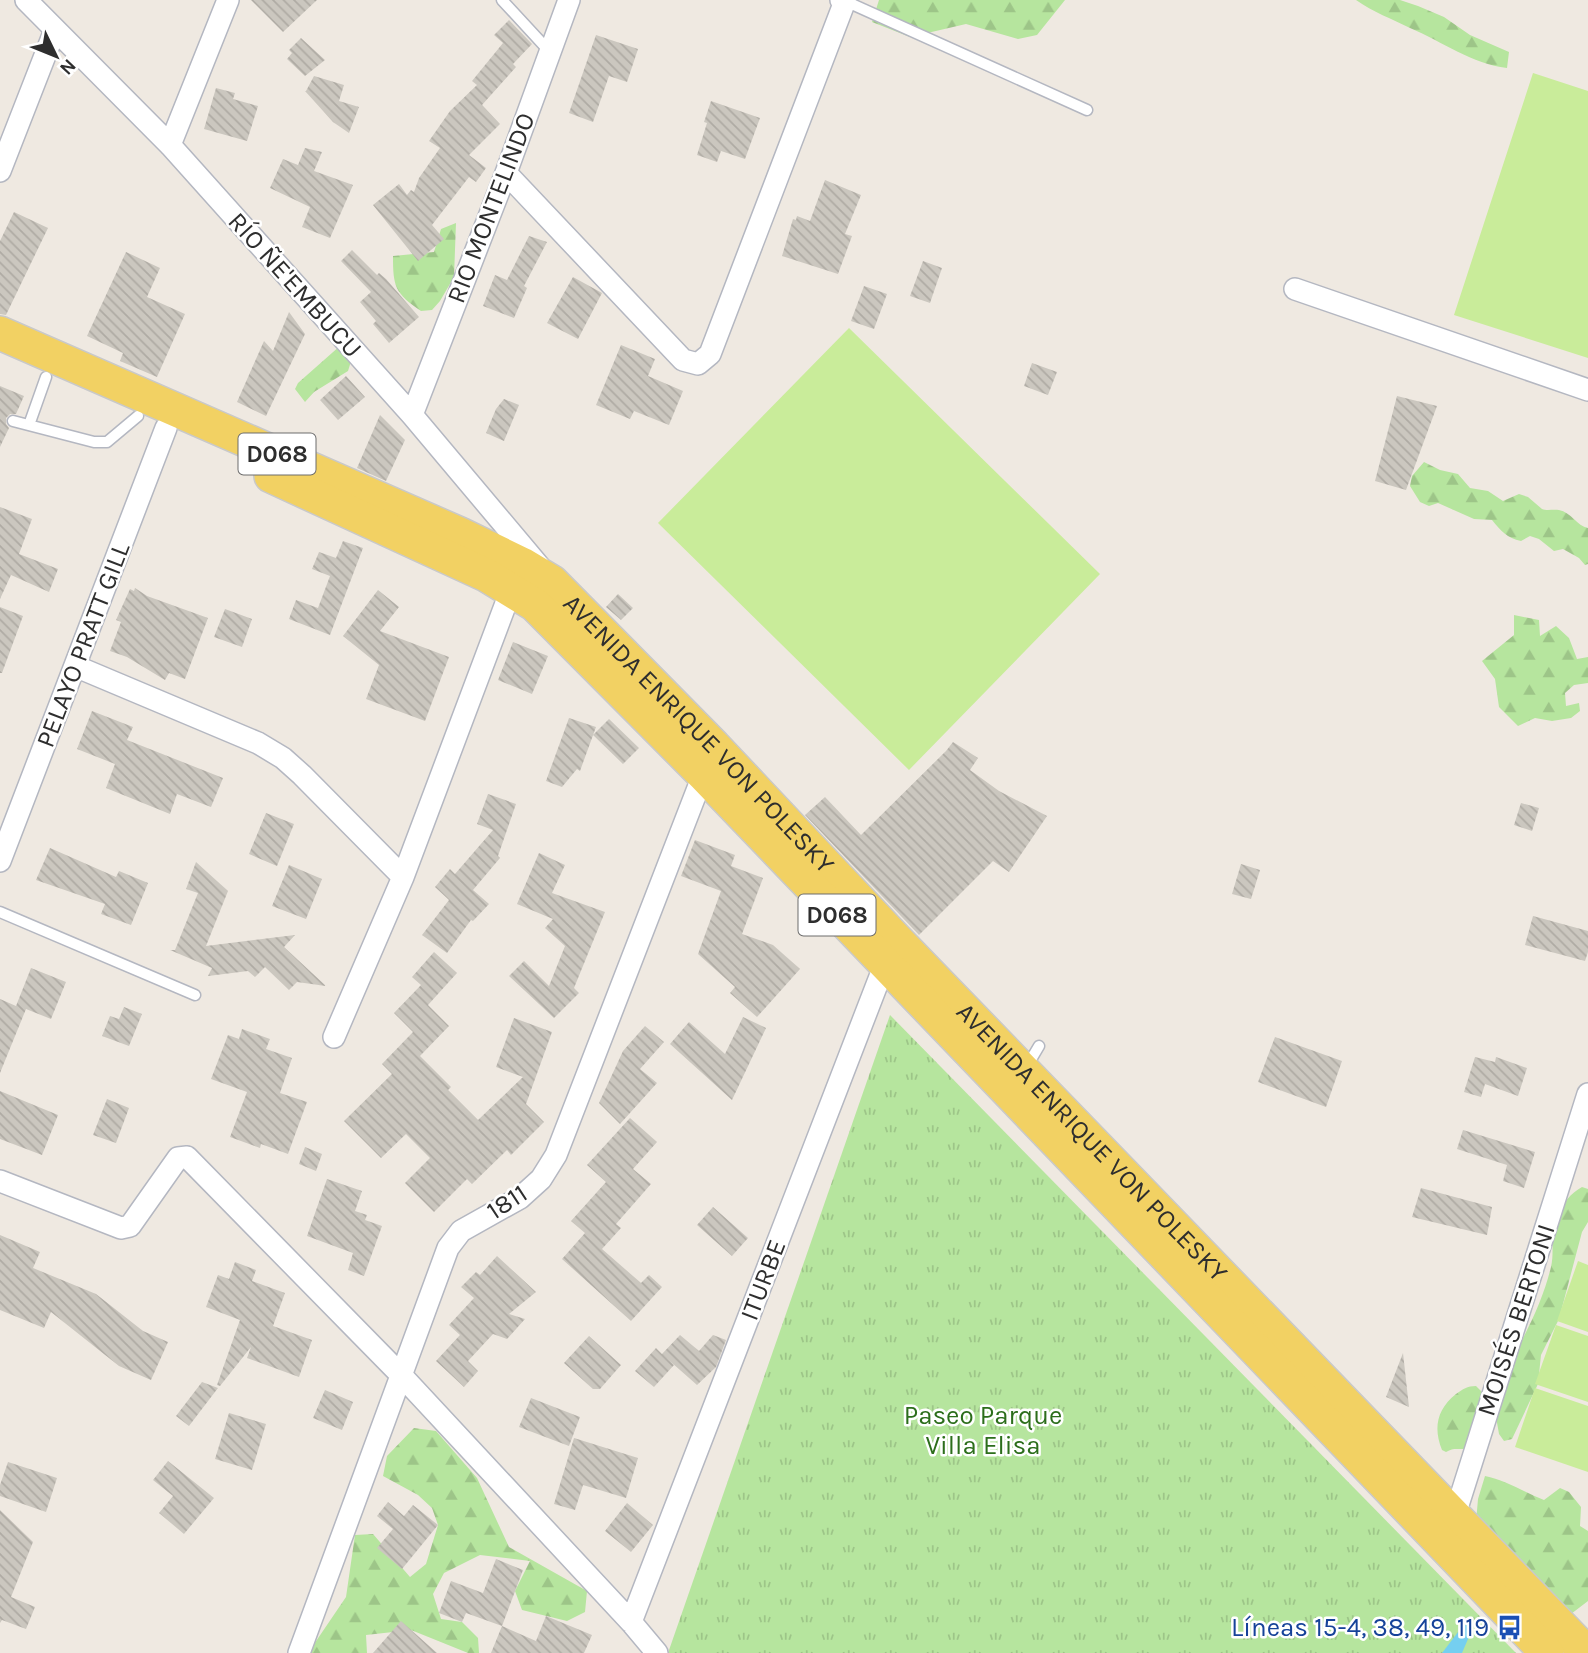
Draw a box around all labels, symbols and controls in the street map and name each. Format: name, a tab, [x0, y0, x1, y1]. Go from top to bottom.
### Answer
north arrow	[21, 21, 91, 91]
text: N	[55, 54, 80, 79]
street label: RIO MONTELINDO	[440, 108, 542, 308]
street label: RÍO ÑE'EMBUCU	[222, 205, 369, 364]
road number: D068	[238, 434, 316, 475]
street label: PELAYO PRATT GILL	[30, 538, 136, 752]
street label: AVENIDA ENRIQUE VON POLESKY	[557, 587, 842, 880]
road number: D068	[798, 894, 876, 936]
street label: AVENIDA ENRIQUE VON POLESKY	[950, 996, 1235, 1288]
street label: 1811	[481, 1178, 533, 1226]
street label: MOISÉS BERTONI	[1469, 1220, 1562, 1420]
street label: ITURBE	[733, 1235, 793, 1325]
park label: Paseo Parque Villa Elisa	[904, 1400, 1062, 1461]
place label: Líneas 15-4, 38, 49, 119	[1231, 1612, 1489, 1643]
bus stop icon: Líneas 15-4, 38, 49, 119	[1495, 1613, 1523, 1641]

